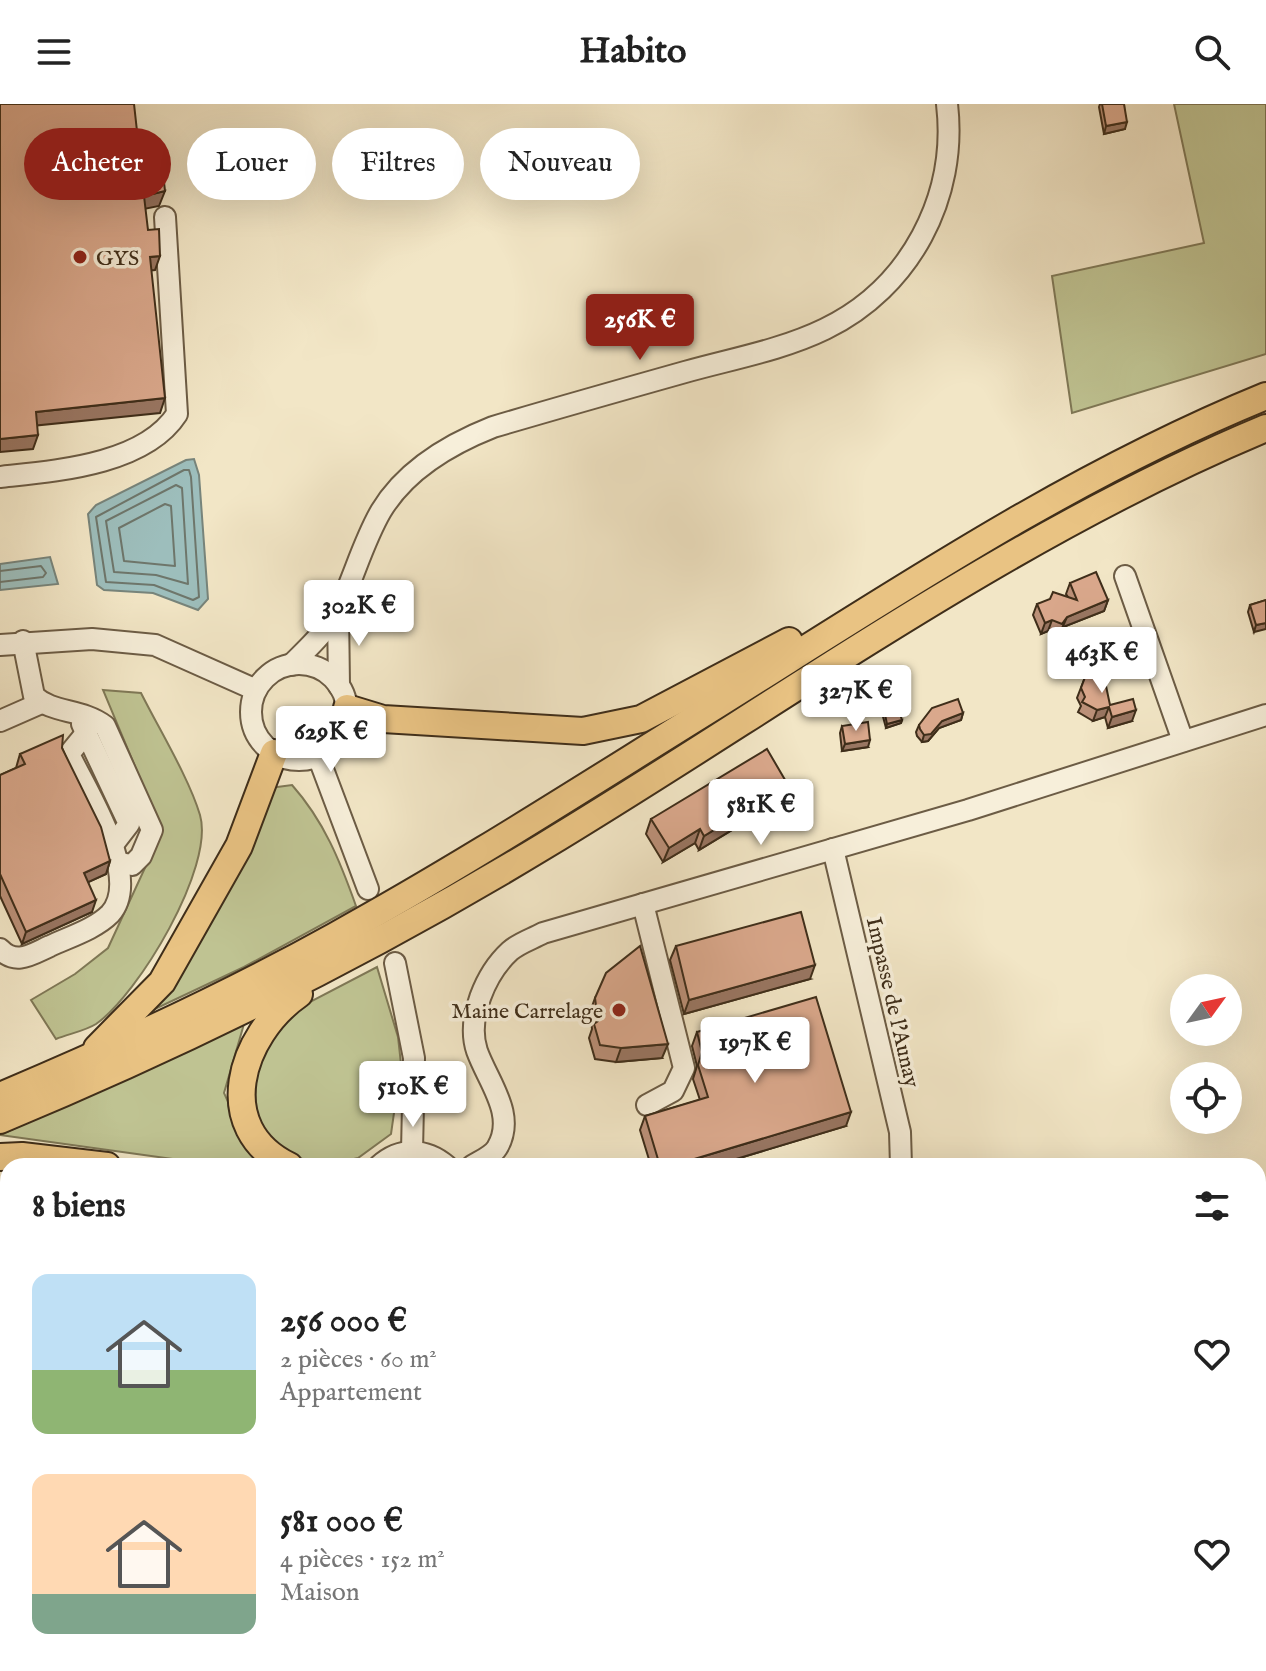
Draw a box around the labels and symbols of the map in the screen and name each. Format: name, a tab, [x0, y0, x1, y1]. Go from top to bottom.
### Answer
place label: GYS	[96, 245, 139, 273]
marker: GYS	[71, 248, 89, 266]
pin: 256K €	[575, 294, 705, 362]
pin: 302K €	[294, 580, 424, 648]
pin: 463K €	[1037, 627, 1167, 695]
pin: 327K €	[791, 665, 921, 733]
pin: 629K €	[266, 706, 396, 774]
pin: 581K €	[696, 779, 826, 847]
street label: Impasse de l'Aunay	[859, 914, 925, 1091]
north arrow	[1170, 974, 1242, 1046]
place label: Maine Carrelage	[451, 998, 603, 1026]
marker: Maine Carrelage	[610, 1001, 628, 1019]
pin: 197K €	[690, 1017, 820, 1085]
pin: 510K €	[348, 1061, 478, 1129]

